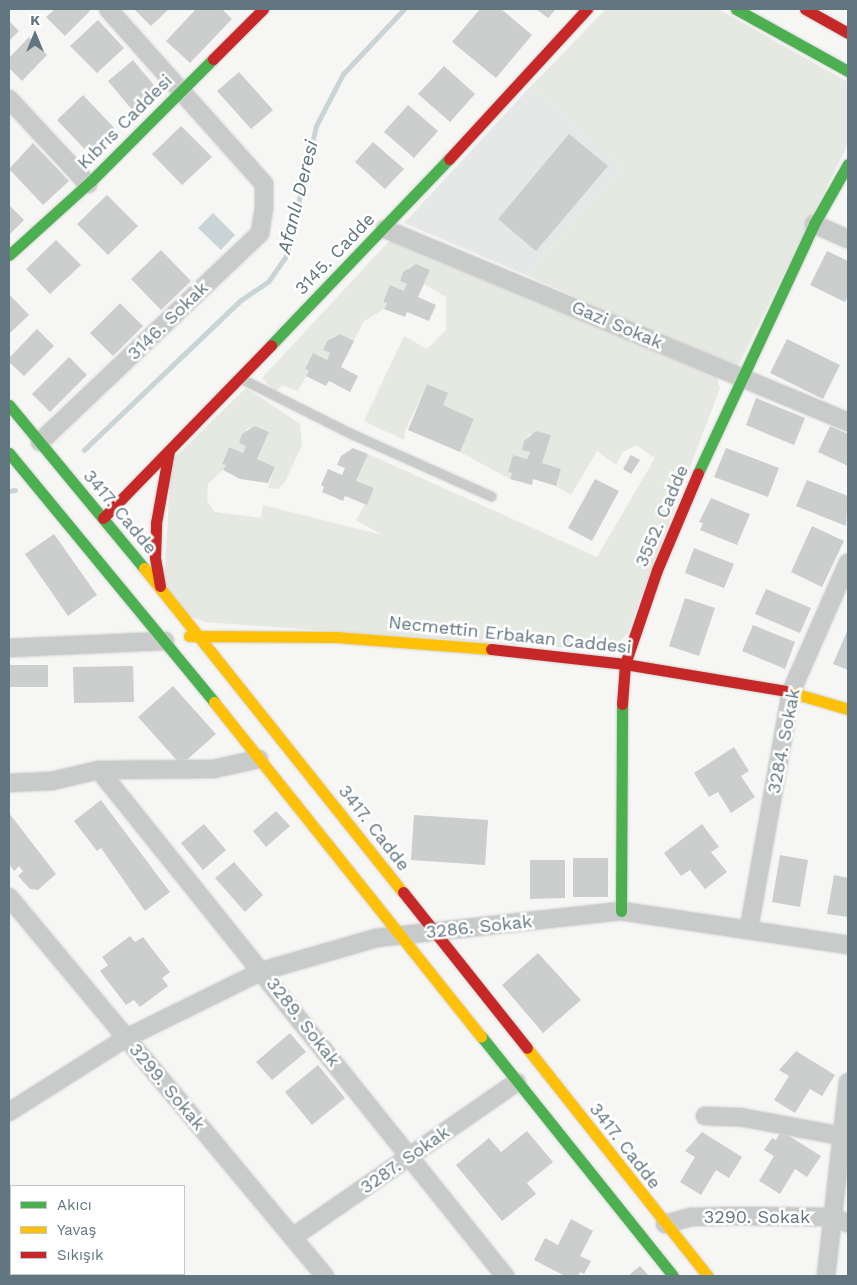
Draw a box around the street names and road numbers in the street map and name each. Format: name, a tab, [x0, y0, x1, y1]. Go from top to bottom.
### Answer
street label: Kıbrıs Caddesi	[73, 70, 177, 174]
street label: 3145. Cadde	[291, 209, 379, 299]
street label: 3146. Sokak	[123, 277, 213, 365]
street label: Gazi Sokak	[568, 296, 666, 354]
street label: 3552. Cadde	[631, 462, 693, 570]
street label: 3417. Cadde	[79, 466, 161, 558]
street label: Necmettin Erbakan Caddesi	[387, 611, 633, 659]
street label: 3284. Sokak	[763, 687, 805, 795]
street label: 3417. Cadde	[334, 781, 414, 875]
street label: 3286. Sokak	[425, 911, 533, 943]
street label: 3289. Sokak	[262, 973, 344, 1071]
street label: 3299. Sokak	[124, 1039, 210, 1135]
street label: 3417. Cadde	[585, 1099, 665, 1193]
street label: 3287. Sokak	[356, 1121, 454, 1199]
street label: 3290. Sokak	[704, 1206, 810, 1228]

